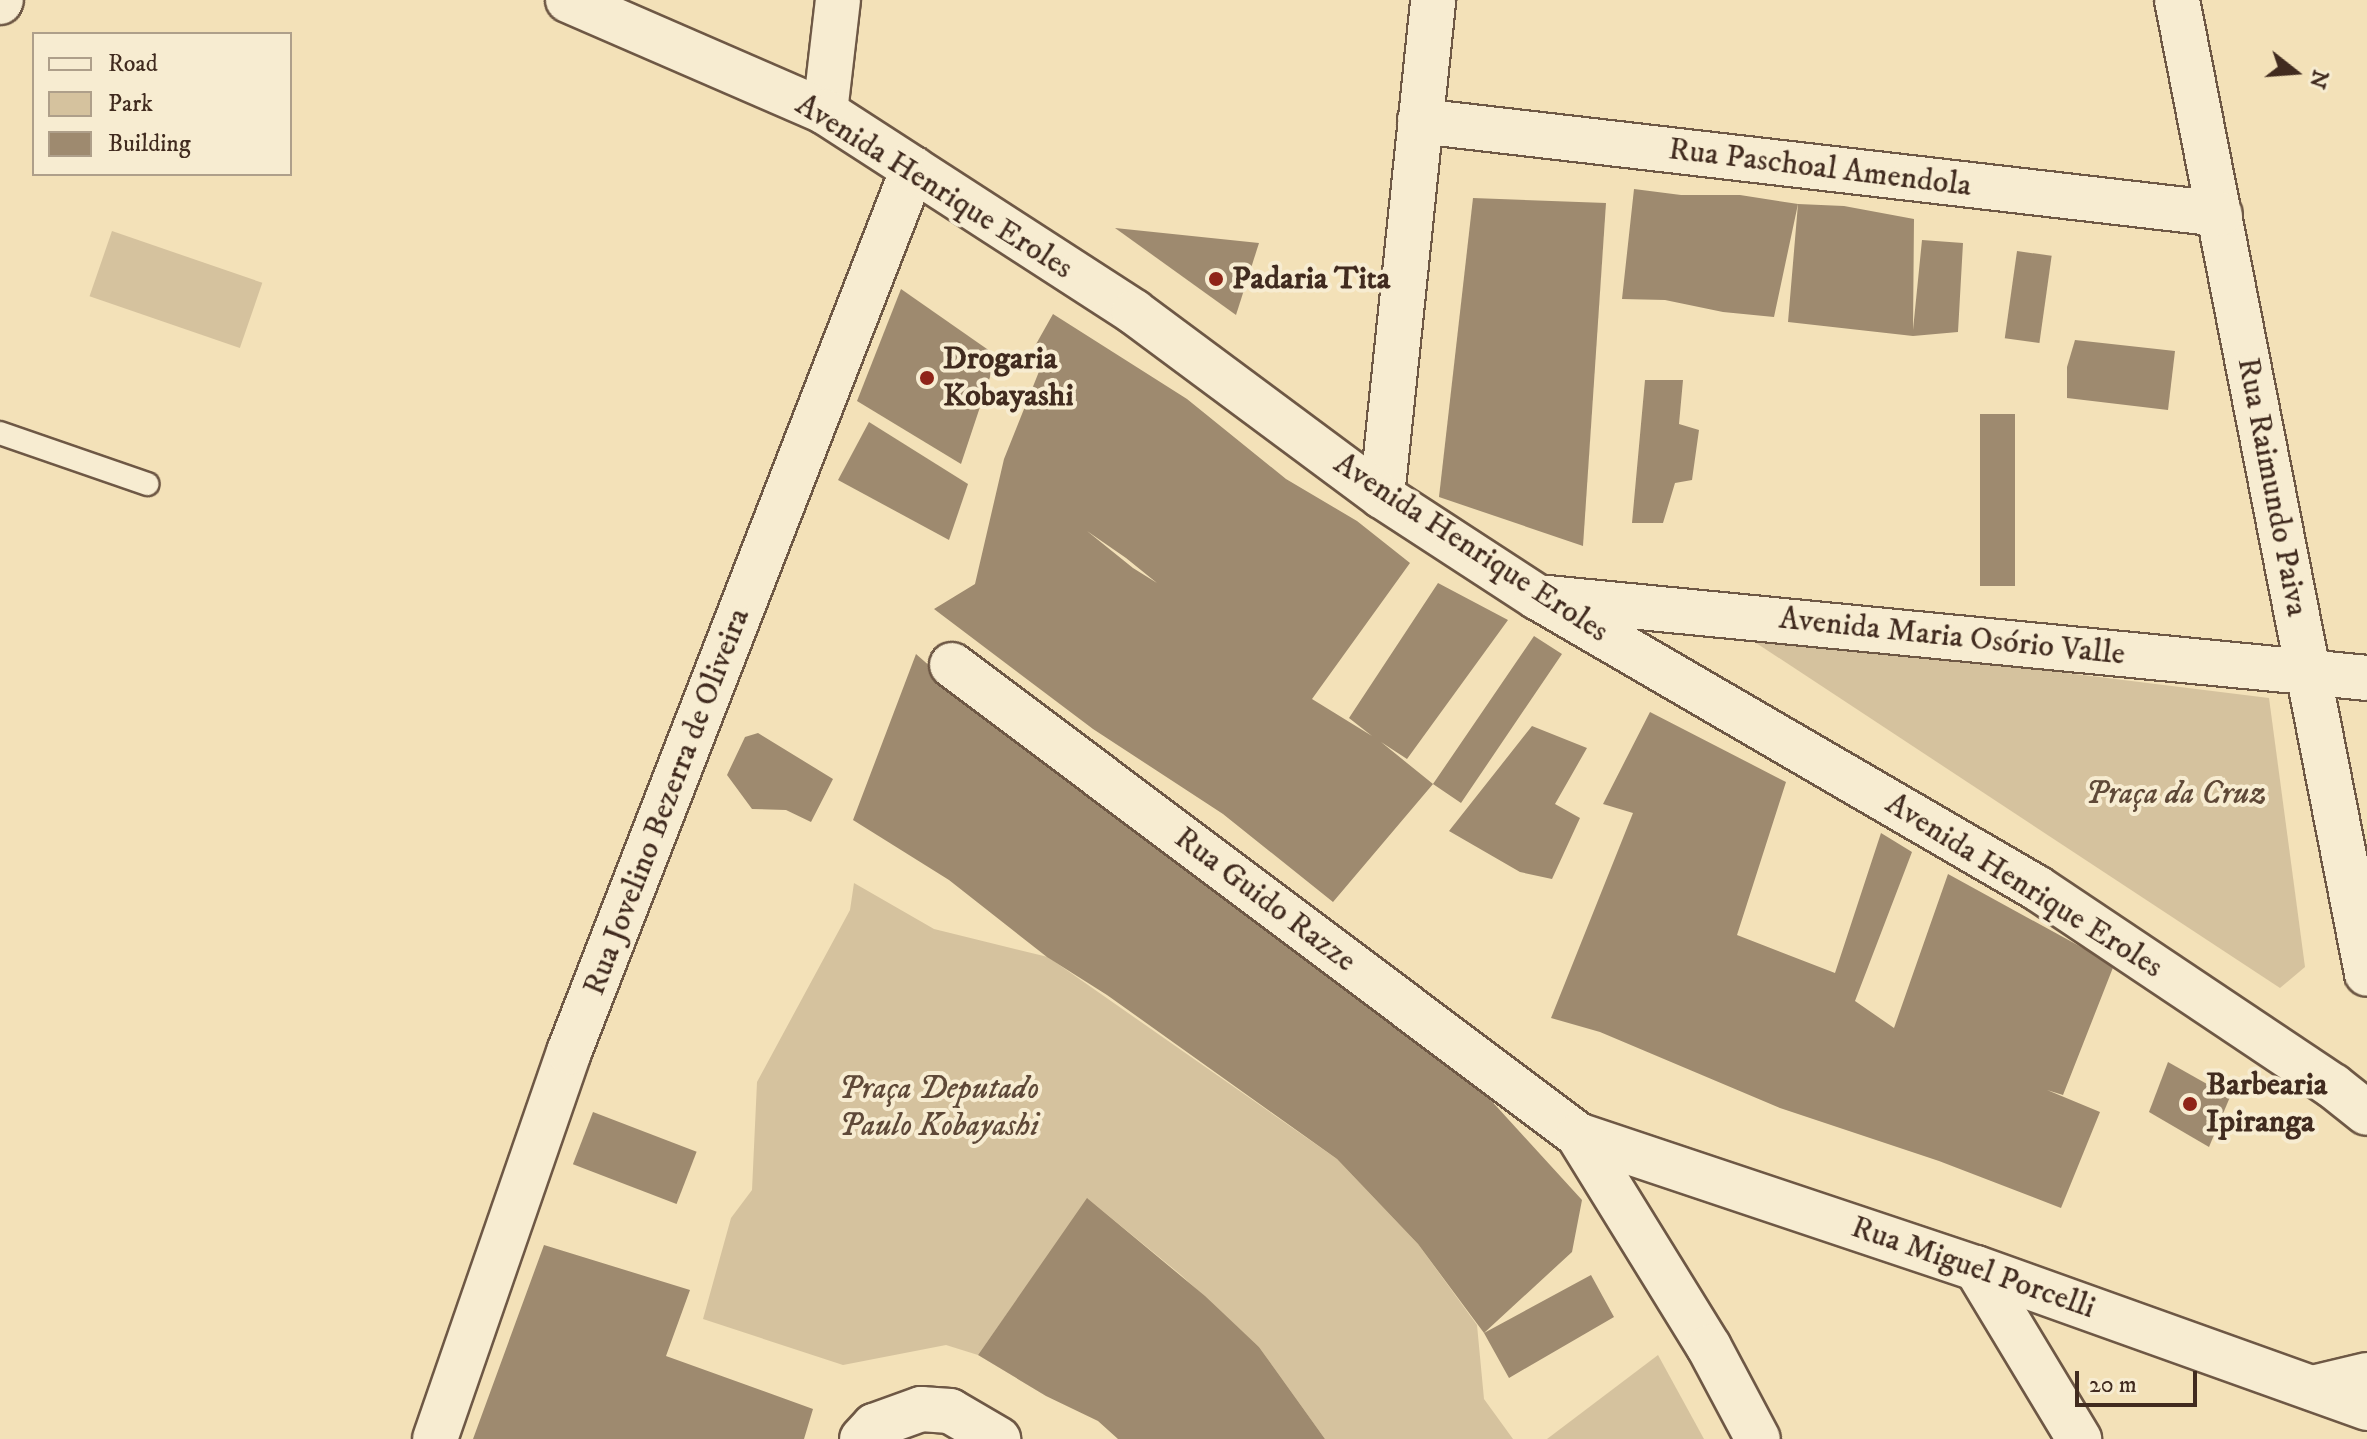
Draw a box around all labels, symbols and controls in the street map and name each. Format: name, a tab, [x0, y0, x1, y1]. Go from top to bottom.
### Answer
legend	[32, 32, 292, 176]
north arrow	[2255, 32, 2335, 112]
text: Road	[108, 49, 158, 79]
text: N	[2303, 67, 2334, 92]
street label: Avenida Henrique Eroles	[788, 86, 1080, 288]
text: Park	[108, 89, 153, 119]
text: Building	[108, 129, 191, 159]
street label: Rua Paschoal Amendola	[1666, 130, 1974, 206]
place label: Padaria Tita	[1232, 260, 1390, 298]
marker: Padaria Tita	[1207, 270, 1225, 288]
place label: Drogaria Kobayashi	[943, 341, 1074, 416]
street label: Rua Raimundo Paiva	[2228, 354, 2316, 620]
marker: Drogaria Kobayashi	[918, 369, 936, 387]
street label: Avenida Henrique Eroles	[1326, 445, 1616, 651]
street label: Avenida Maria Osório Valle	[1777, 600, 2127, 674]
street label: Rua Jovelino Bezerra de Oliveira	[575, 603, 759, 1001]
park label: Praça da Cruz	[2085, 775, 2267, 813]
street label: Avenida Henrique Eroles	[1878, 785, 2170, 987]
street label: Rua Guido Razze	[1167, 819, 1363, 981]
place label: Barbearia Ipiranga	[2206, 1067, 2327, 1142]
park label: Praça Deputado Paulo Kobayashi	[839, 1071, 1039, 1146]
marker: Barbearia Ipiranga	[2181, 1095, 2199, 1113]
street label: Rua Miguel Porcelli	[1846, 1208, 2100, 1328]
scale bar	[2079, 1355, 2201, 1405]
text: 20 m	[2089, 1370, 2137, 1400]

